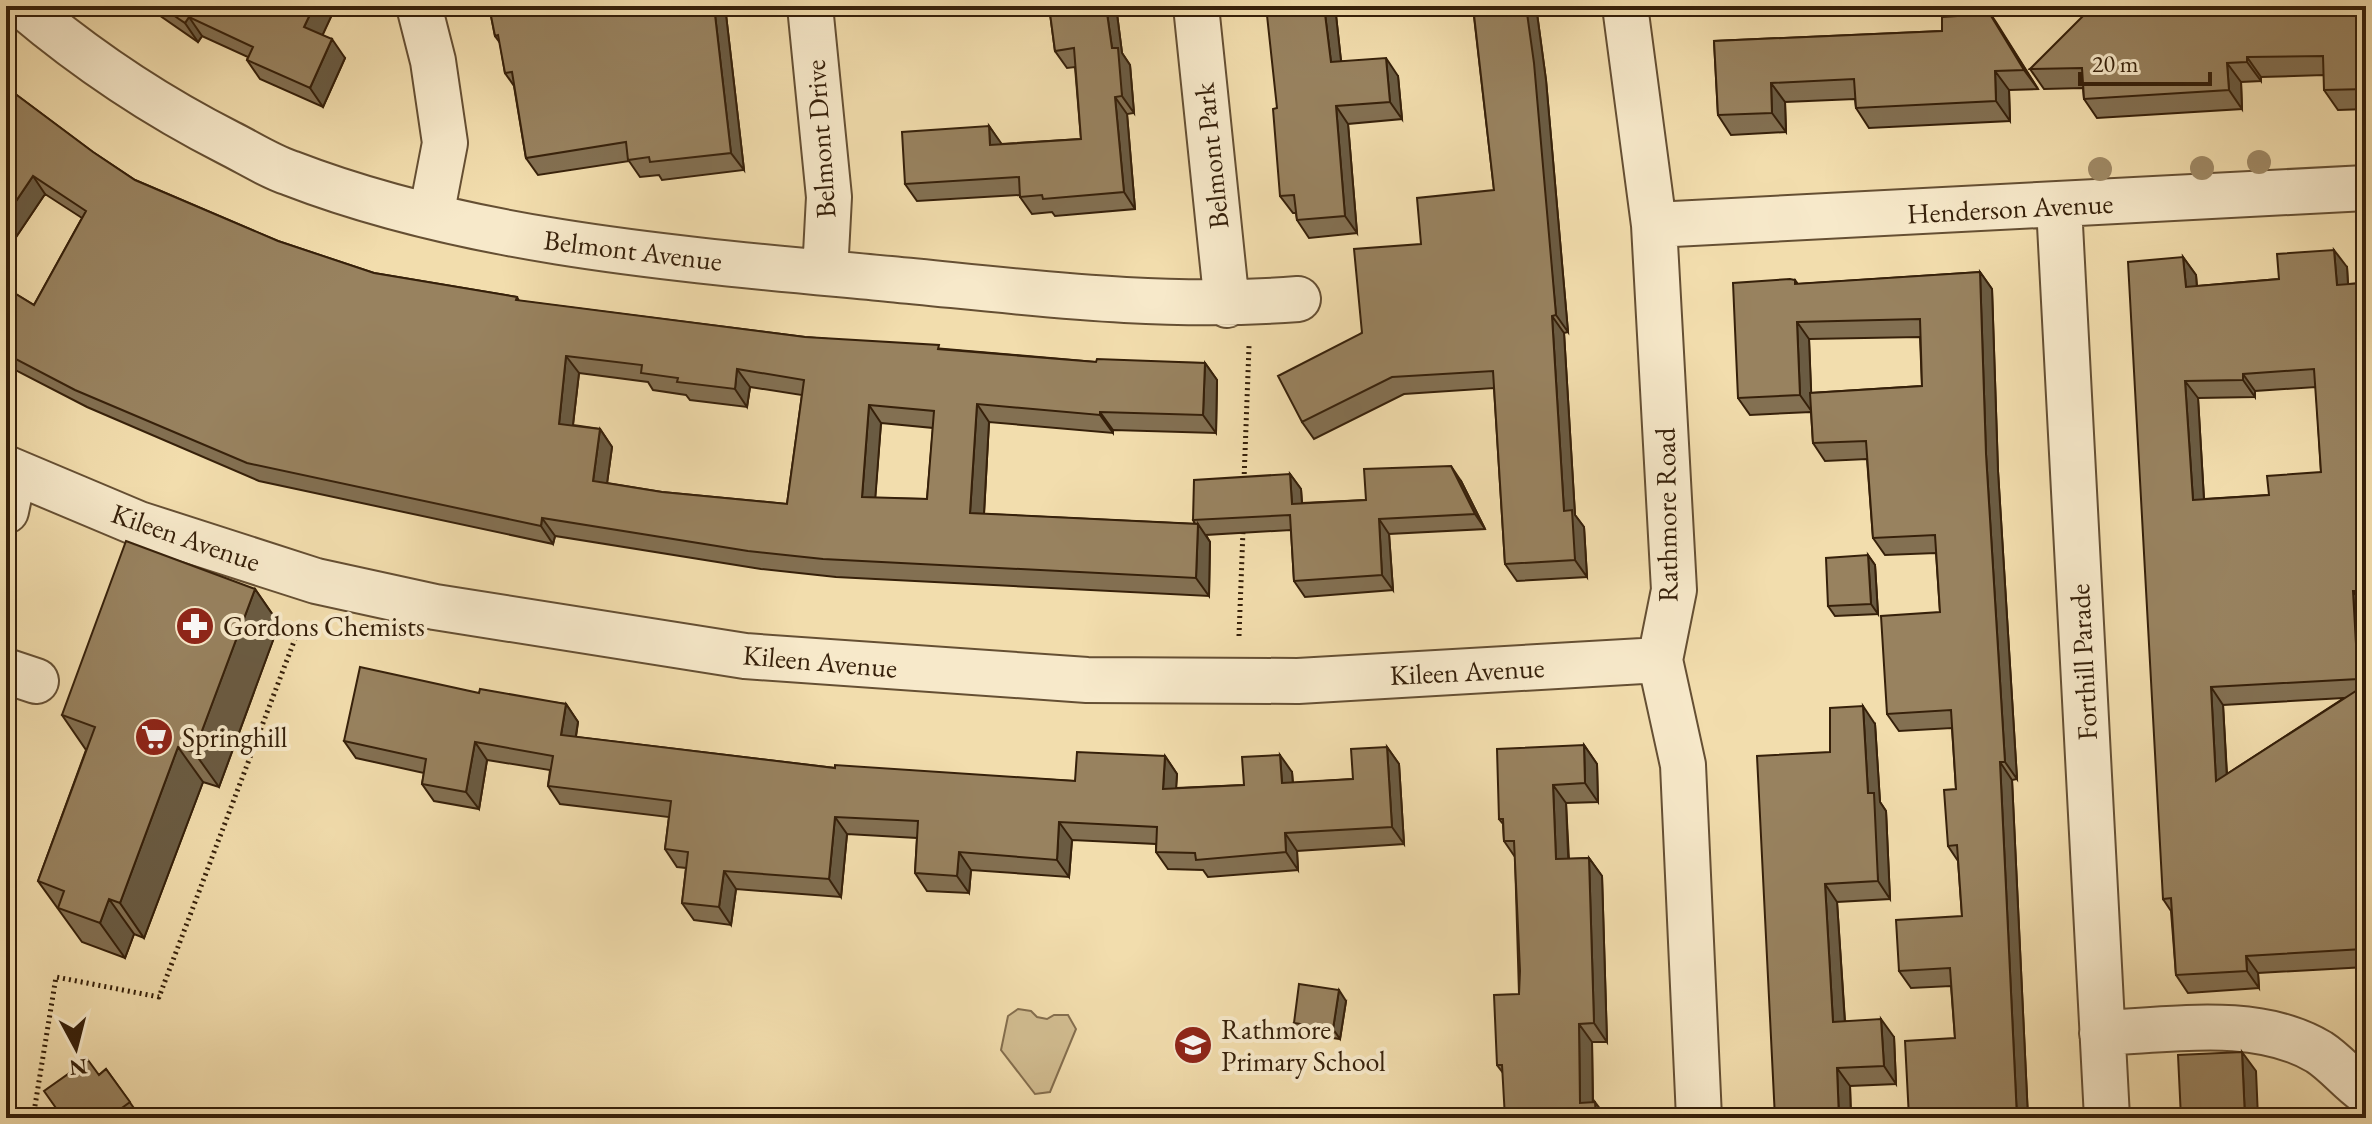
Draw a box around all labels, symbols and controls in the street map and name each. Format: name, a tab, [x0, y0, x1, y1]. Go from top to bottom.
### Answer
scale bar	[2080, 36, 2210, 86]
text: 20 m	[2092, 48, 2139, 79]
street label: Belmont Drive	[797, 59, 843, 219]
street label: Belmont Park	[1185, 80, 1237, 231]
street label: Henderson Avenue	[1906, 185, 2114, 231]
street label: Belmont Avenue	[542, 221, 724, 279]
street label: Rathmore Road	[1646, 427, 1686, 603]
street label: Kileen Avenue	[107, 495, 265, 579]
street label: Forthill Parade	[2061, 583, 2105, 741]
pharmacy icon: Gordons Chemists	[174, 605, 216, 647]
place label: Gordons Chemists	[223, 608, 425, 644]
street label: Kileen Avenue	[741, 636, 899, 686]
street label: Kileen Avenue	[1389, 649, 1545, 693]
supermarket icon: Springhill	[133, 716, 175, 758]
place label: Springhill	[182, 719, 288, 755]
north arrow	[36, 1008, 116, 1088]
place label: Rathmore Primary School	[1221, 1011, 1386, 1079]
school or university icon: Rathmore Primary School	[1172, 1024, 1214, 1066]
text: N	[68, 1052, 89, 1083]

